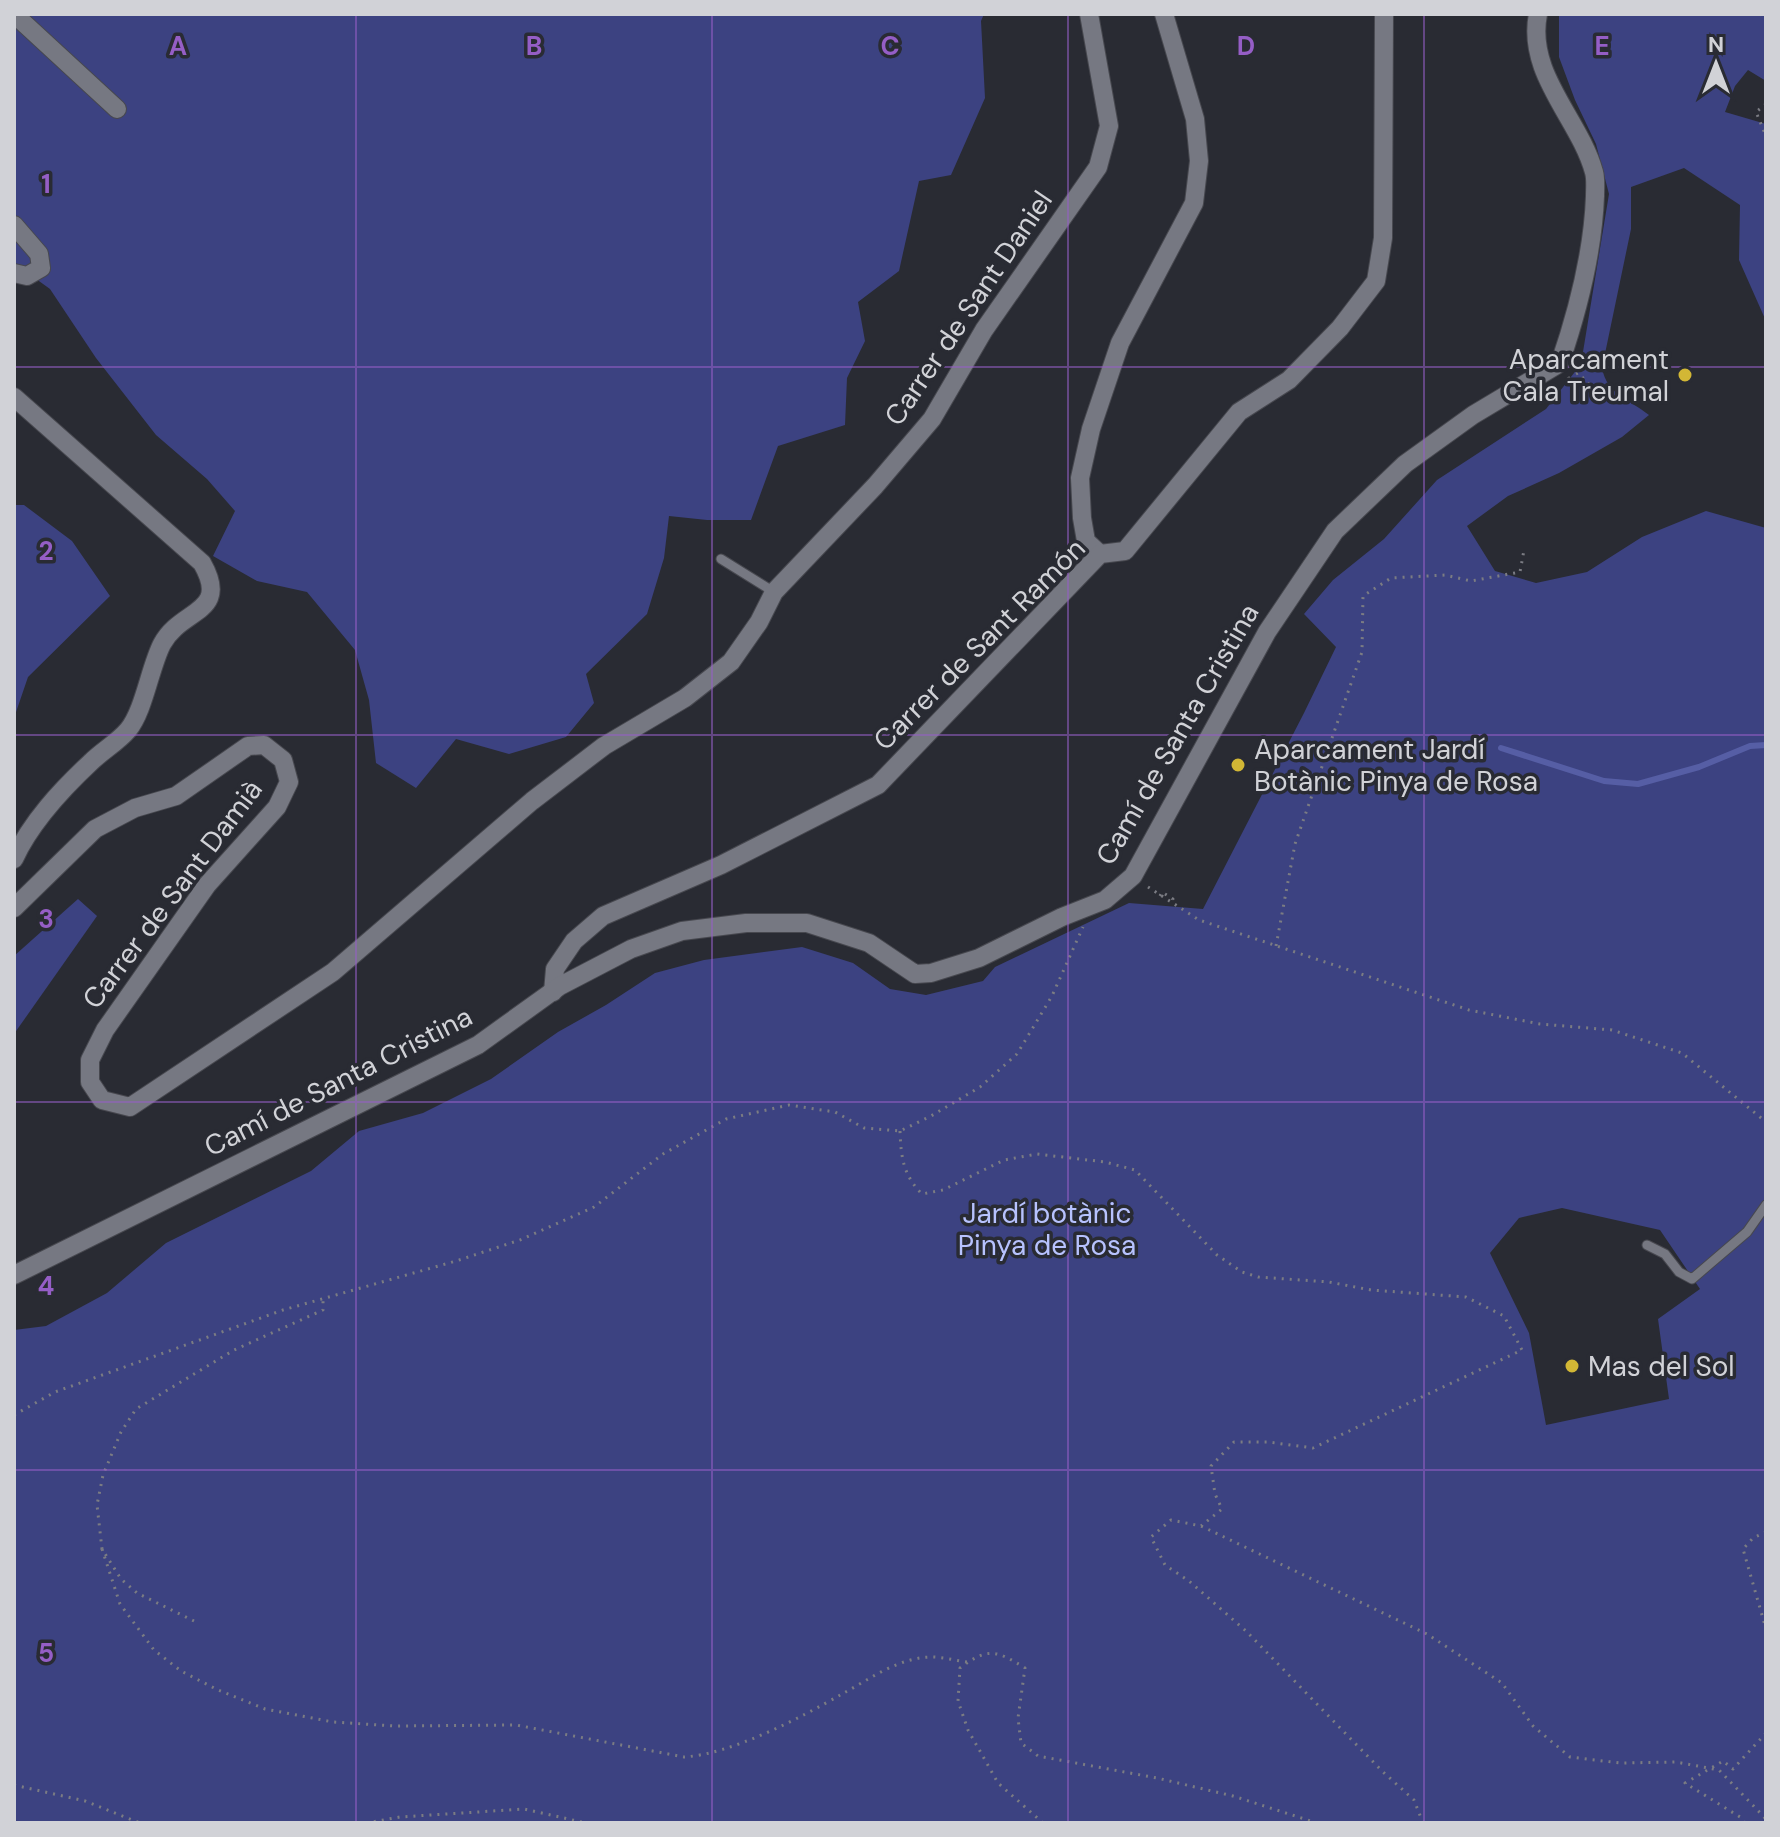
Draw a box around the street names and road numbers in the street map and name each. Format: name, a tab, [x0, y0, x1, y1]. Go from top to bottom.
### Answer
street label: Carrer de Sant Daniel	[876, 184, 1061, 433]
street label: Carrer de Sant Ramón	[865, 530, 1093, 758]
street label: Camí de Santa Cristina	[1087, 597, 1267, 872]
street label: Carrer de Sant Damià	[74, 772, 271, 1016]
street label: Camí de Santa Cristina	[198, 998, 478, 1165]

